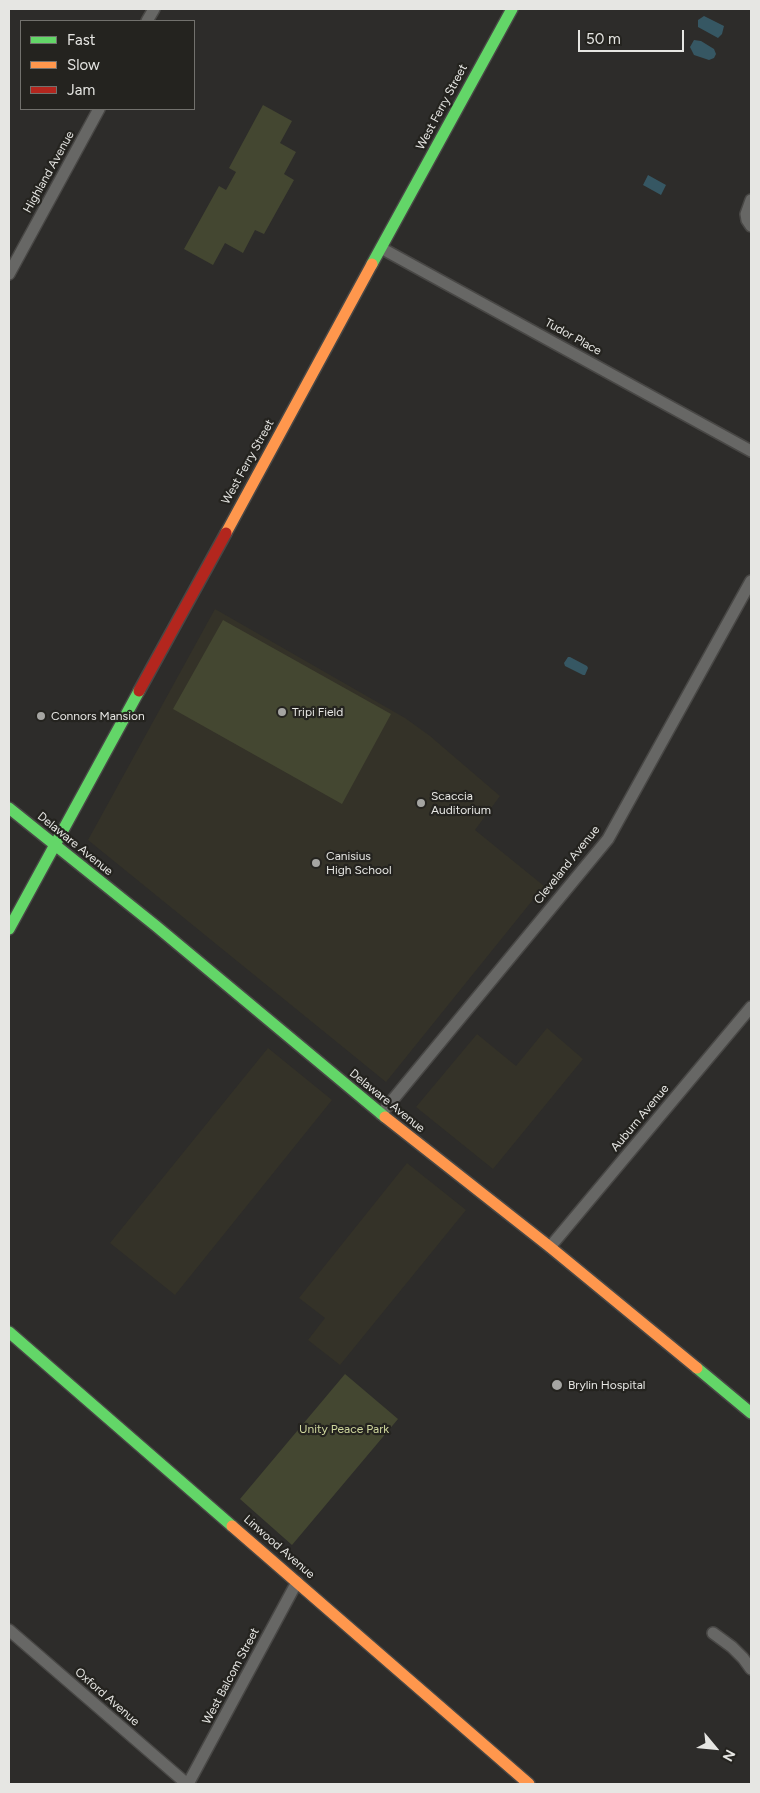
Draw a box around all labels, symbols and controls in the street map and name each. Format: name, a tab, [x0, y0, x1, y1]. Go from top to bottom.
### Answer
legend	[20, 20, 195, 110]
scale bar	[580, 20, 686, 52]
text: 50 m	[586, 30, 621, 48]
text: Fast	[67, 31, 95, 49]
text: Slow	[67, 56, 100, 74]
street label: West Ferry Street	[413, 62, 471, 152]
text: Jam	[67, 81, 95, 99]
street label: Highland Avenue	[21, 128, 77, 216]
street label: Tudor Place	[542, 316, 604, 358]
street label: West Ferry Street	[219, 417, 277, 507]
place label: Tripi Field	[292, 705, 343, 719]
marker: Tripi Field	[276, 706, 288, 718]
place label: Connors Mansion	[51, 709, 145, 723]
marker: Connors Mansion	[35, 710, 47, 722]
place label: Scaccia Auditorium	[431, 789, 491, 817]
marker: Scaccia Auditorium	[415, 797, 427, 809]
street label: Delaware Avenue	[34, 809, 116, 879]
street label: Cleveland Avenue	[531, 823, 603, 907]
place label: Canisius High School	[326, 849, 392, 877]
marker: Canisius High School	[310, 857, 322, 869]
street label: Delaware Avenue	[346, 1066, 428, 1136]
street label: Auburn Avenue	[608, 1082, 672, 1154]
marker: Brylin Hospital	[550, 1378, 564, 1392]
place label: Brylin Hospital	[568, 1378, 645, 1392]
park label: Unity Peace Park	[299, 1422, 389, 1436]
street label: Linwood Avenue	[241, 1512, 317, 1582]
street label: West Balcom Street	[200, 1625, 262, 1727]
street label: Oxford Avenue	[72, 1665, 142, 1729]
north arrow	[690, 1723, 740, 1773]
text: N	[719, 1746, 739, 1764]

